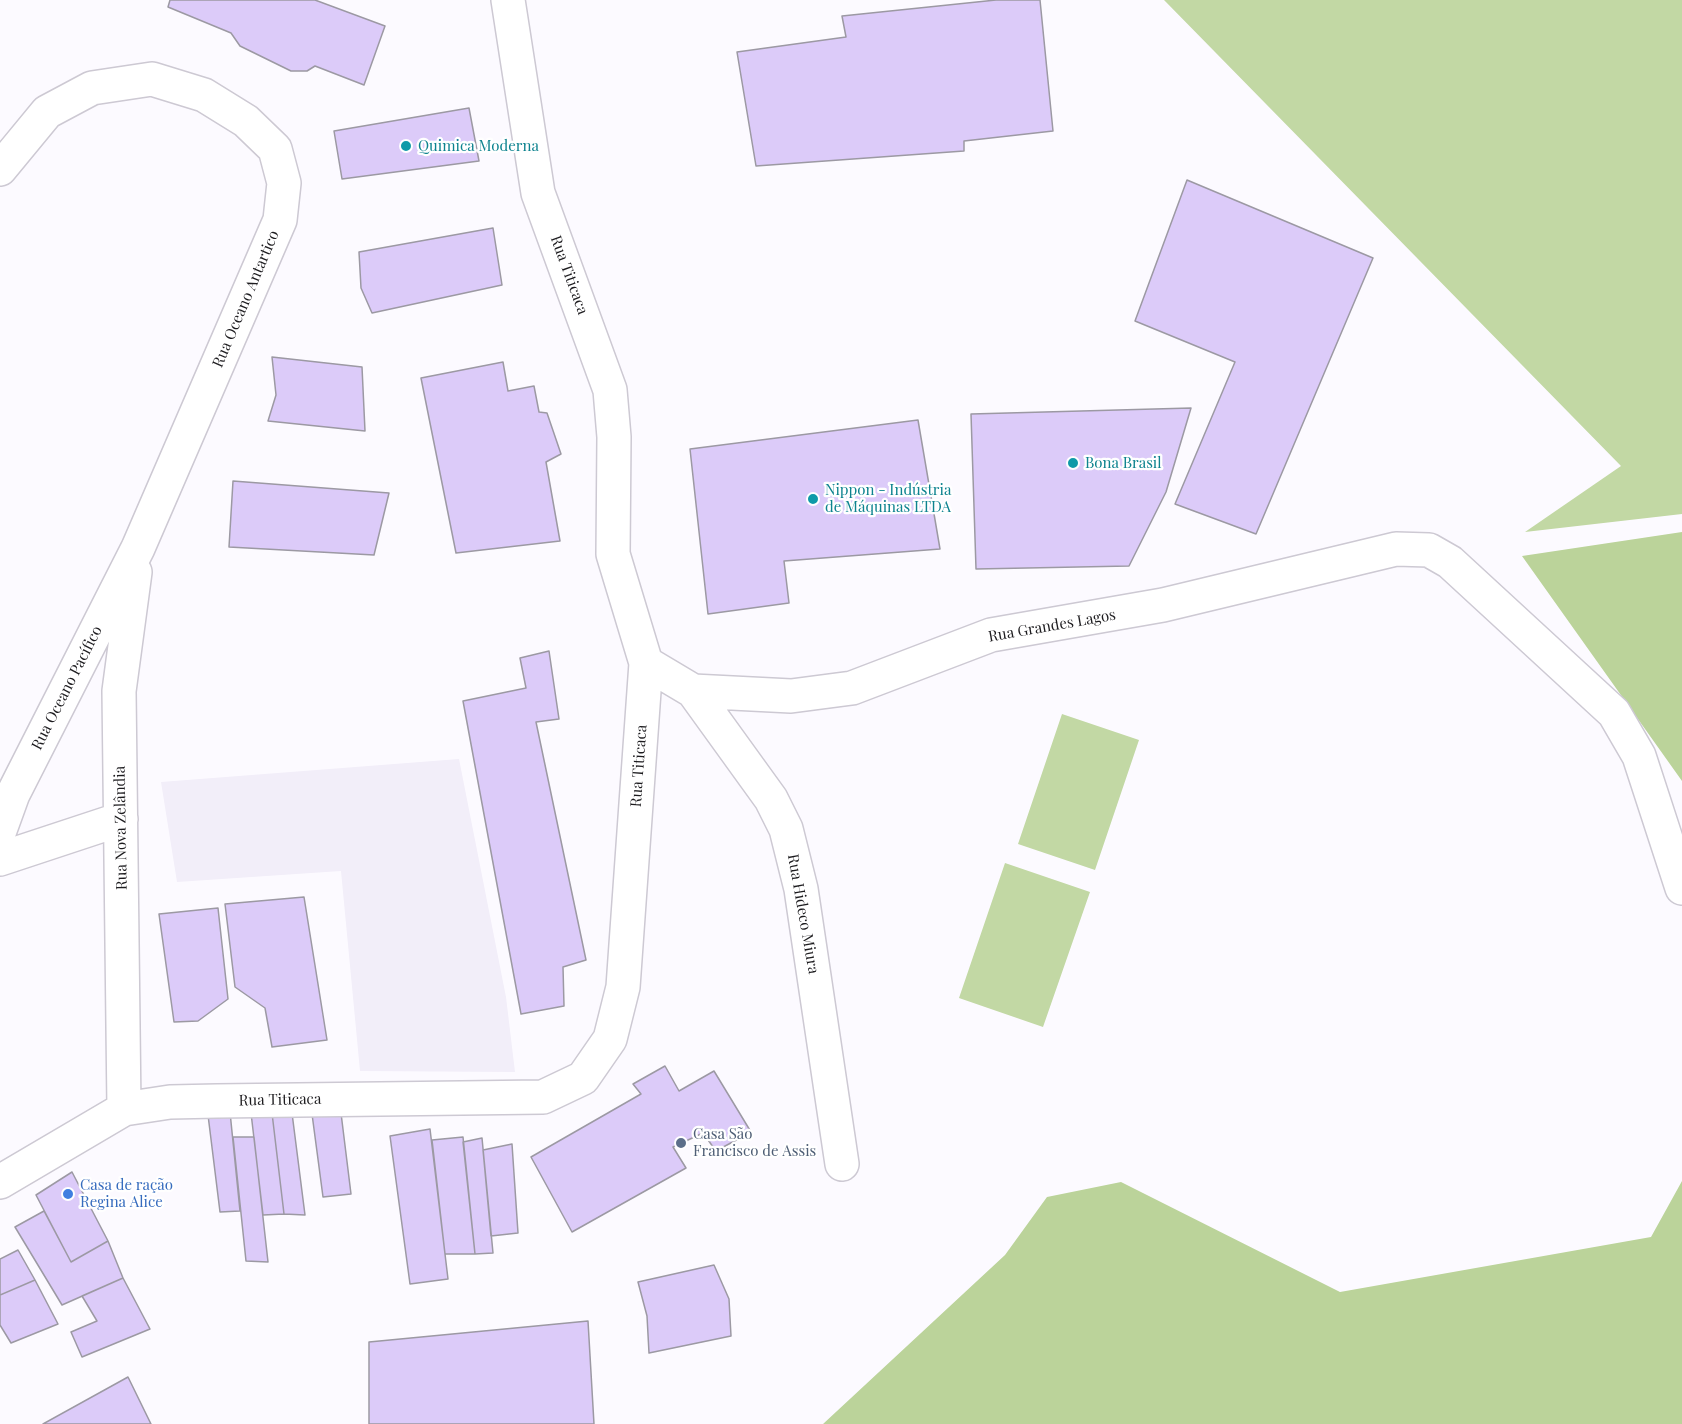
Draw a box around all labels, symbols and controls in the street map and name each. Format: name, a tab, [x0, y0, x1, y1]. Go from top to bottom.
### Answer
place label: Quimica Moderna	[418, 137, 539, 155]
marker: Quimica Moderna	[399, 139, 413, 153]
street label: Rua Oceano Antartico	[209, 228, 283, 370]
street label: Rua Titicaca	[546, 233, 592, 317]
place label: Bona Brasil	[1085, 454, 1162, 472]
marker: Bona Brasil	[1066, 456, 1080, 470]
place label: Nippon - Indústria de Máquinas LTDA	[825, 481, 951, 516]
marker: Nippon - Indústria de Máquinas LTDA	[806, 492, 820, 506]
street label: Rua Grandes Lagos	[987, 606, 1117, 646]
street label: Rua Oceano Pacífico	[28, 623, 106, 753]
street label: Rua Titicaca	[627, 724, 651, 808]
street label: Rua Nova Zelândia	[111, 766, 131, 890]
street label: Rua Hideco Miura	[784, 853, 822, 975]
street label: Rua Titicaca	[239, 1090, 321, 1110]
place label: Casa São Francisco de Assis	[693, 1125, 816, 1160]
marker: Casa São Francisco de Assis	[674, 1136, 688, 1150]
place label: Casa de ração Regina Alice	[80, 1176, 173, 1211]
marker: Casa de ração Regina Alice	[61, 1187, 75, 1201]

